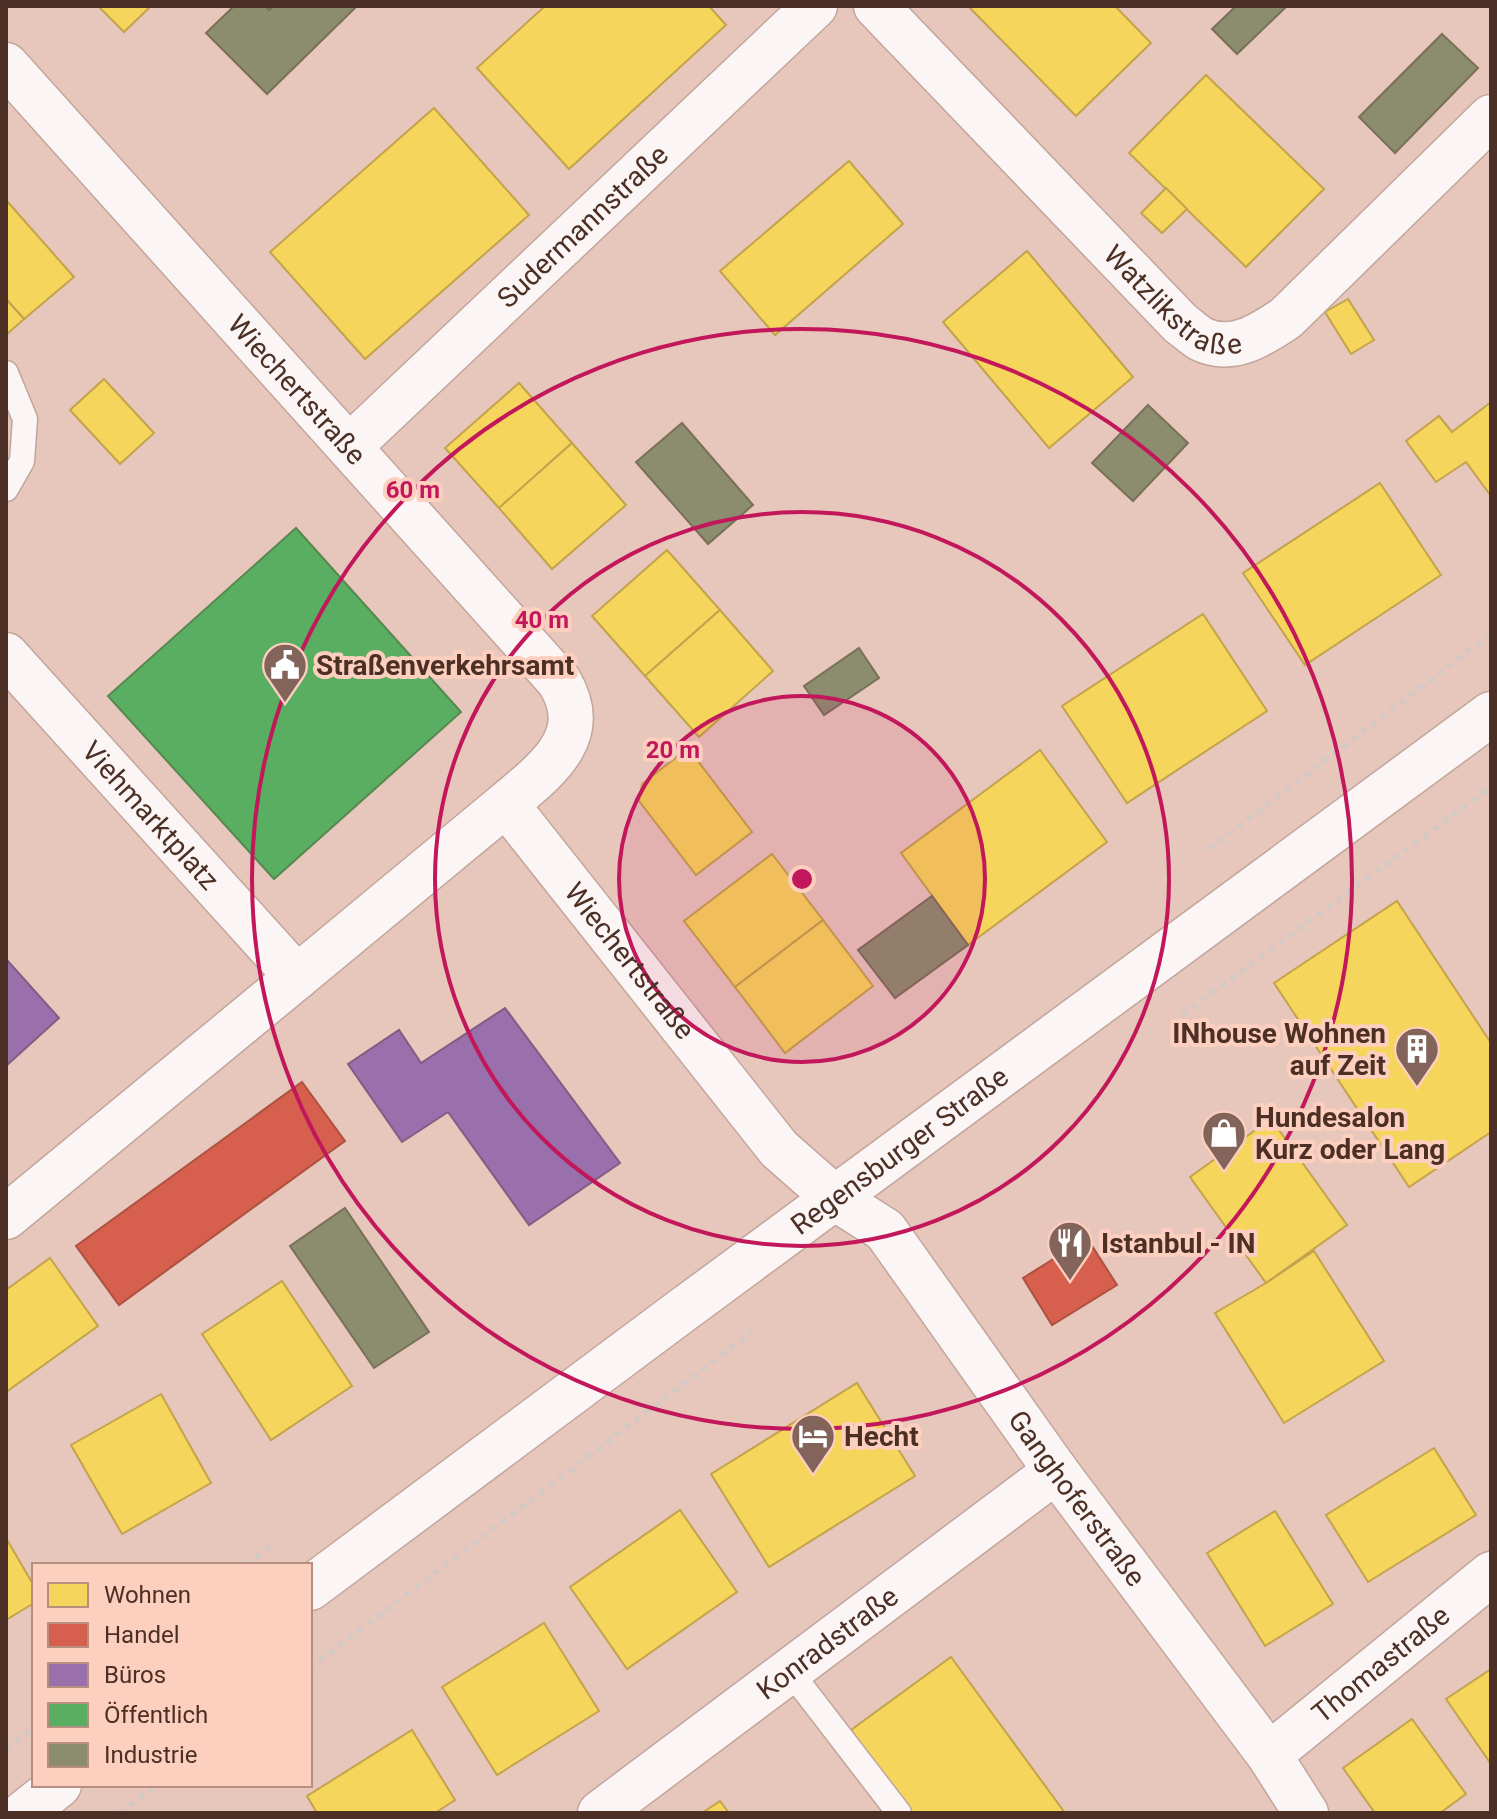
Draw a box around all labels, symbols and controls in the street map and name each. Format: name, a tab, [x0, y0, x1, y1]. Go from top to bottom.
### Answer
street label: Sudermannstraße	[490, 138, 675, 314]
street label: Watzlikstraße	[1097, 238, 1244, 361]
street label: Wiechertstraße	[221, 308, 373, 471]
text: 60 m	[386, 476, 440, 504]
text: 40 m	[515, 606, 569, 634]
public building icon: Straßenverkehrsamt	[261, 641, 309, 704]
place label: Straßenverkehrsamt	[316, 649, 574, 682]
street label: Viehmarktplatz	[75, 734, 226, 896]
text: 20 m	[646, 736, 700, 764]
centre of rings	[788, 865, 816, 893]
street label: Wiechertstraße	[558, 876, 702, 1045]
place label: INhouse Wohnen auf Zeit	[1172, 1017, 1386, 1082]
building icon: INhouse Wohnen auf Zeit	[1393, 1025, 1441, 1088]
street label: Regensburger Straße	[784, 1059, 1014, 1241]
place label: Hundesalon Kurz oder Lang	[1255, 1101, 1445, 1166]
shop icon: Hundesalon Kurz oder Lang	[1200, 1109, 1248, 1172]
restaurant icon: Istanbul - IN	[1046, 1219, 1094, 1282]
place label: Istanbul - IN	[1101, 1227, 1255, 1260]
street label: Ganghoferstraße	[1002, 1404, 1153, 1593]
hotel icon: Hecht	[789, 1412, 837, 1475]
place label: Hecht	[844, 1420, 919, 1453]
legend	[32, 1563, 312, 1787]
street label: Konradstraße	[750, 1579, 904, 1706]
text: Wohnen	[104, 1581, 191, 1609]
street label: Thomastraße	[1305, 1598, 1456, 1730]
text: Handel	[104, 1621, 180, 1649]
text: Büros	[104, 1661, 166, 1689]
text: Öffentlich	[104, 1701, 208, 1729]
text: Industrie	[104, 1741, 197, 1769]

